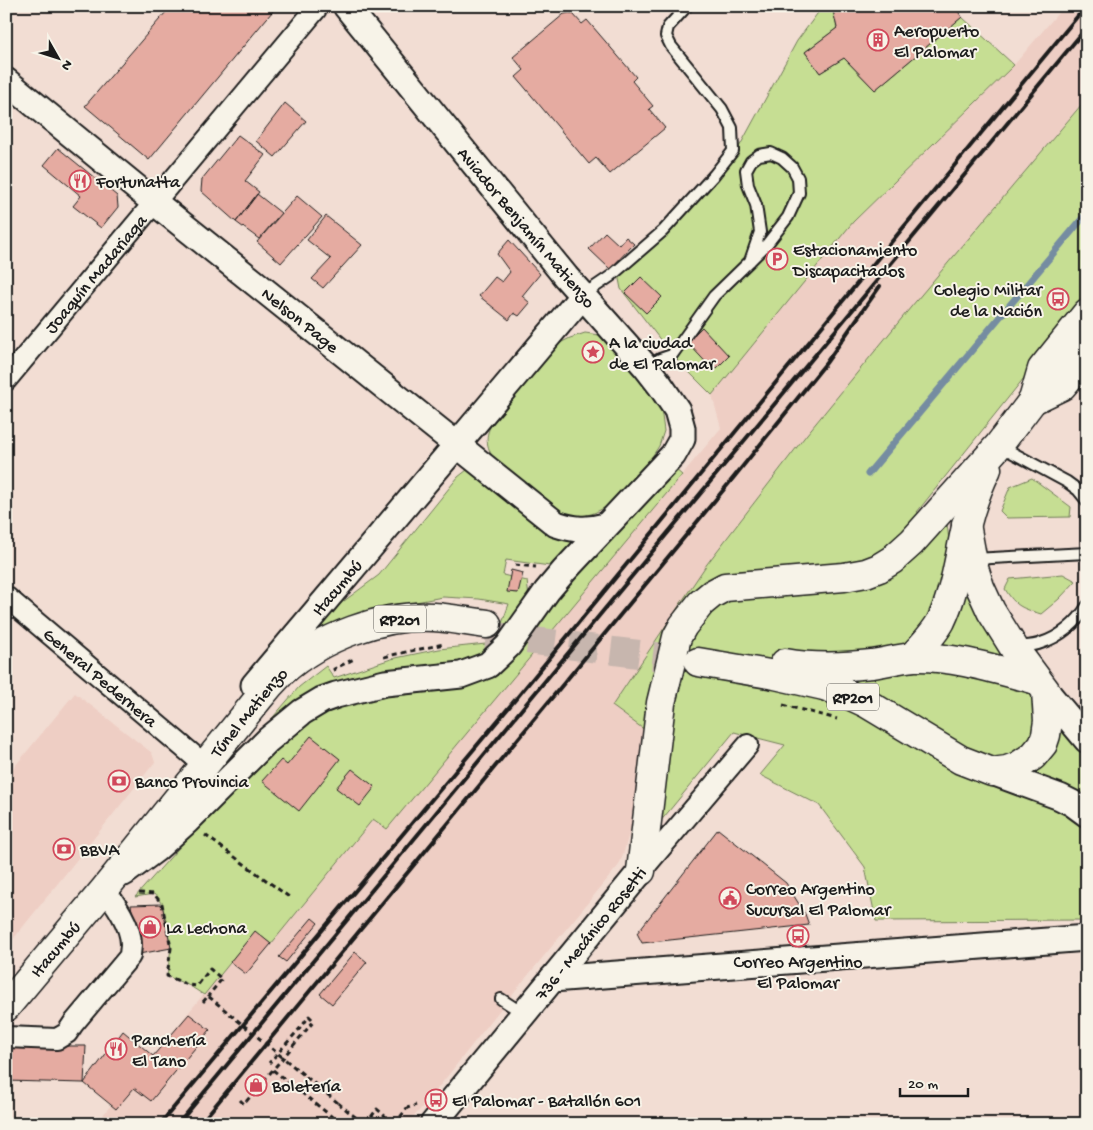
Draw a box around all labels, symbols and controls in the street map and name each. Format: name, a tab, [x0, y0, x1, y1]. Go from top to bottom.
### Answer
place label: Aeropuerto El Palomar	[894, 22, 979, 64]
building icon: Aeropuerto El Palomar	[866, 28, 890, 52]
north arrow	[32, 32, 82, 82]
text: N	[57, 56, 76, 74]
street label: Aviador Benjamín Matienzo	[452, 144, 599, 313]
restaurant icon: Fortunatta	[68, 169, 92, 193]
place label: Fortunatta	[95, 173, 181, 194]
street label: Joaquín Madariaga	[41, 210, 153, 339]
place label: Estacionamiento Discapacitados	[792, 241, 917, 283]
parking icon: Estacionamiento Discapacitados	[765, 247, 789, 271]
place label: Colegio Militar de la Nación	[934, 281, 1044, 323]
street label: Nelson Page	[256, 284, 343, 359]
bus stop icon: Colegio Militar de la Nación	[1046, 287, 1070, 311]
place label: A la ciudad de El Palomar	[609, 334, 717, 376]
place icon: A la ciudad de El Palomar	[581, 340, 605, 364]
street label: Itacumbú	[309, 556, 368, 621]
road number: RP201	[374, 606, 426, 632]
street label: General Pedernera	[38, 625, 161, 734]
street label: Túnel Matienzo	[207, 664, 293, 763]
road number: RP201	[827, 684, 879, 710]
bank icon: Banco Provincia	[107, 769, 131, 793]
place label: Banco Provincia	[134, 773, 250, 794]
bank icon: BBVA	[52, 837, 76, 861]
place label: BBVA	[79, 841, 120, 862]
street label: 736 - Mecánico Rosetti	[531, 864, 652, 1006]
place label: Correo Argentino Sucursal El Palomar	[746, 880, 892, 922]
public building icon: Correo Argentino Sucursal El Palomar	[718, 886, 742, 910]
shop icon: La Lechona	[138, 915, 162, 939]
street label: Itacumbú	[27, 917, 87, 983]
place label: La Lechona	[166, 919, 247, 940]
bus stop icon: Correo Argentino El Palomar	[786, 924, 810, 948]
place label: Correo Argentino El Palomar	[734, 953, 862, 995]
place label: Panchería El Tano	[131, 1031, 207, 1073]
restaurant icon: Panchería El Tano	[104, 1037, 128, 1061]
scale bar	[900, 1065, 968, 1097]
shop icon: Boletería	[244, 1073, 268, 1097]
text: 20 m	[908, 1076, 938, 1094]
place label: Boletería	[271, 1077, 342, 1098]
bus stop icon: El Palomar - Batallón 601	[424, 1088, 448, 1112]
place label: El Palomar - Batallón 601	[452, 1092, 641, 1113]

